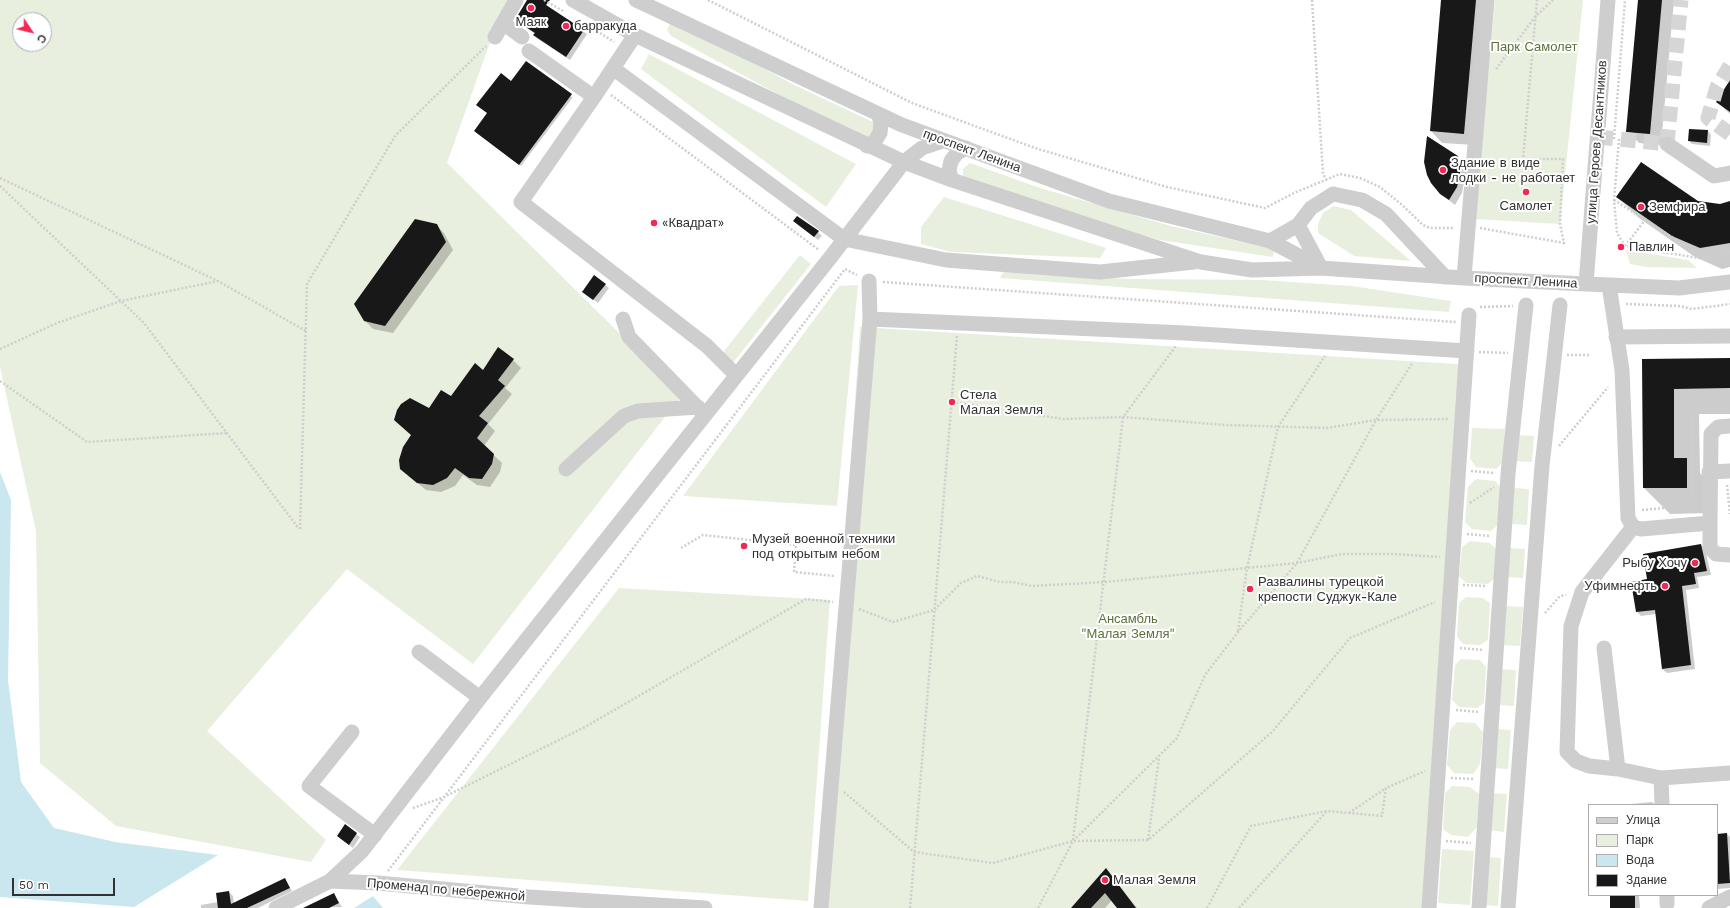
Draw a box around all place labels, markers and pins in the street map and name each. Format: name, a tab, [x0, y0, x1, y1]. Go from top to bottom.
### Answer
marker: Маяк	[526, 3, 536, 13]
place label: Маяк	[516, 14, 546, 30]
place label: барракуда	[574, 18, 637, 34]
marker: барракуда	[561, 21, 571, 31]
place label: Здание в виде лодки - не работает	[1451, 155, 1575, 186]
marker: Здание в виде лодки - не работает	[1438, 165, 1448, 175]
marker: Самолет	[1521, 187, 1531, 197]
place label: Самолет	[1500, 198, 1552, 214]
place label: Земфира	[1649, 199, 1705, 215]
marker: Земфира	[1636, 202, 1646, 212]
place label: «Квадрат»	[662, 215, 724, 231]
marker: «Квадрат»	[649, 218, 659, 228]
place label: Павлин	[1629, 239, 1674, 255]
marker: Павлин	[1616, 242, 1626, 252]
place label: Стела Малая Земля	[960, 387, 1043, 418]
marker: Стела Малая Земля	[947, 397, 957, 407]
place label: Музей военной техники под открытым небом	[752, 531, 895, 562]
marker: Музей военной техники под открытым небом	[739, 541, 749, 551]
place label: Рыбу Хочу	[1622, 555, 1687, 571]
marker: Рыбу Хочу	[1690, 558, 1700, 568]
place label: Развалины турецкой крепости Суджук-Кале	[1258, 574, 1397, 605]
place label: Уфимнефть	[1584, 578, 1657, 594]
marker: Уфимнефть	[1660, 581, 1670, 591]
marker: Развалины турецкой крепости Суджук-Кале	[1245, 584, 1255, 594]
place label: Малая Земля	[1113, 872, 1196, 888]
marker: Малая Земля	[1100, 875, 1110, 885]

